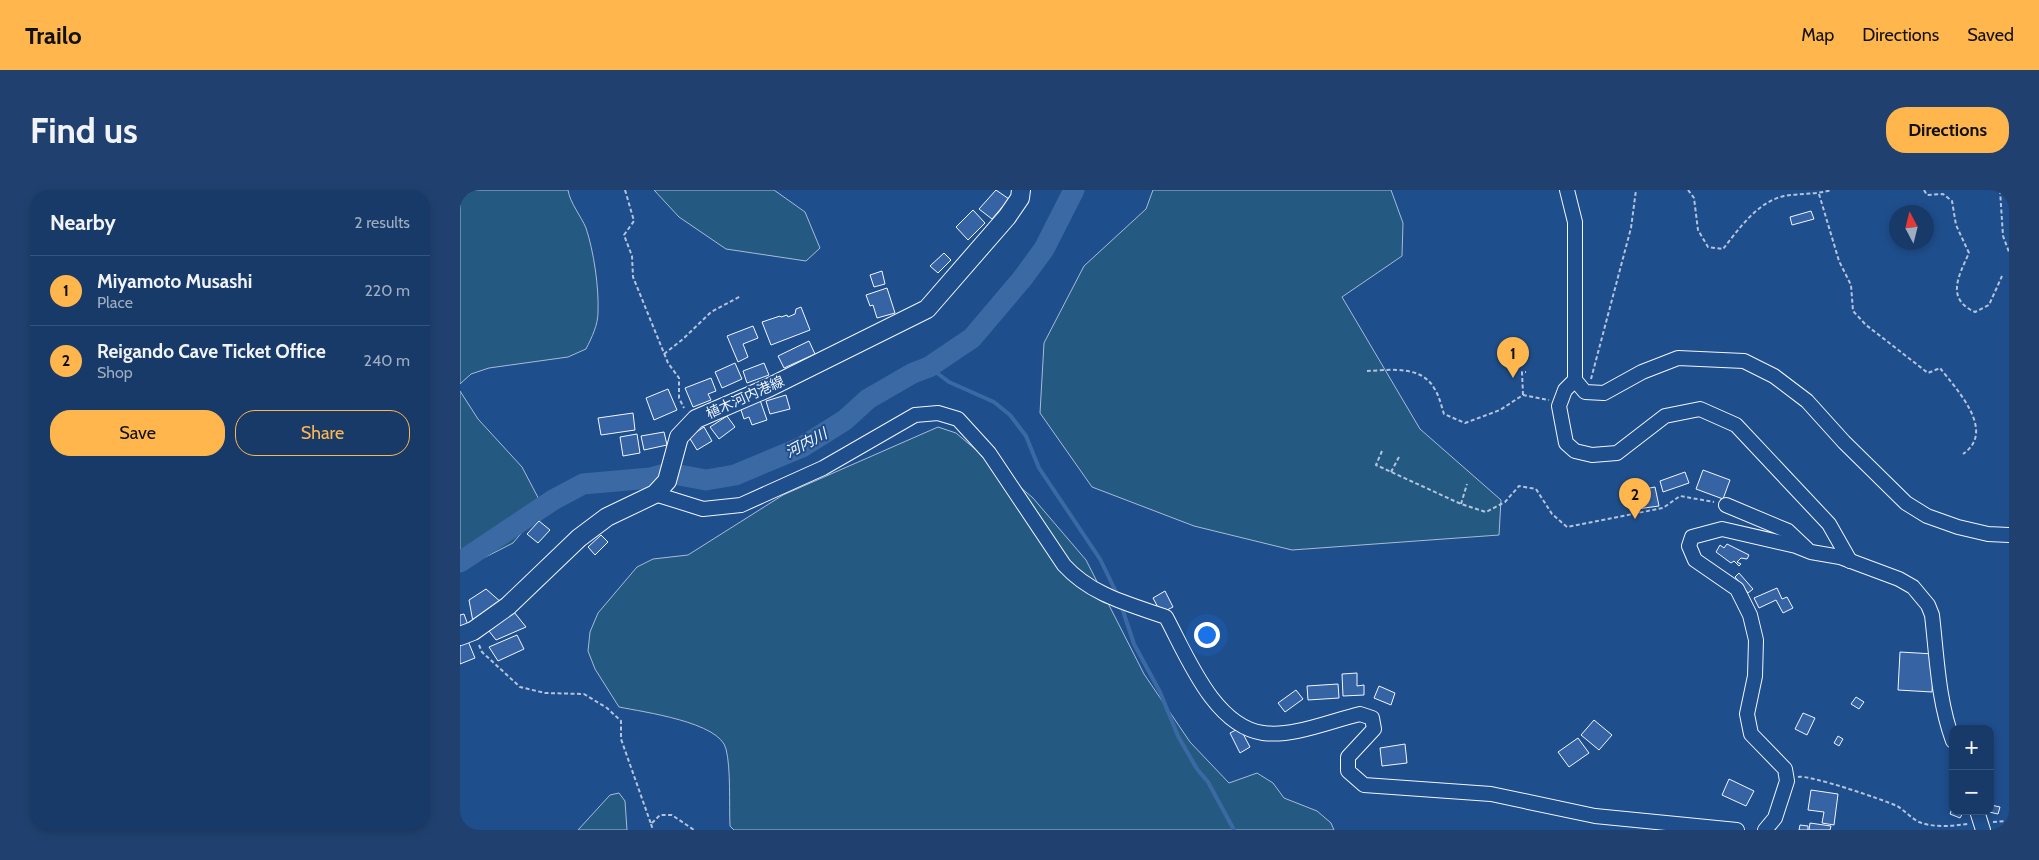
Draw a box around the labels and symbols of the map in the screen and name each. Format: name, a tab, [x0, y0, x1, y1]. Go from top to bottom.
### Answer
north arrow	[1889, 205, 1934, 250]
pin: 1	[1497, 337, 1529, 378]
street label: 植木河内港線	[703, 372, 787, 422]
water label: 河内川	[782, 424, 832, 462]
pin: 2	[1619, 478, 1651, 519]
your location	[1194, 622, 1220, 648]

